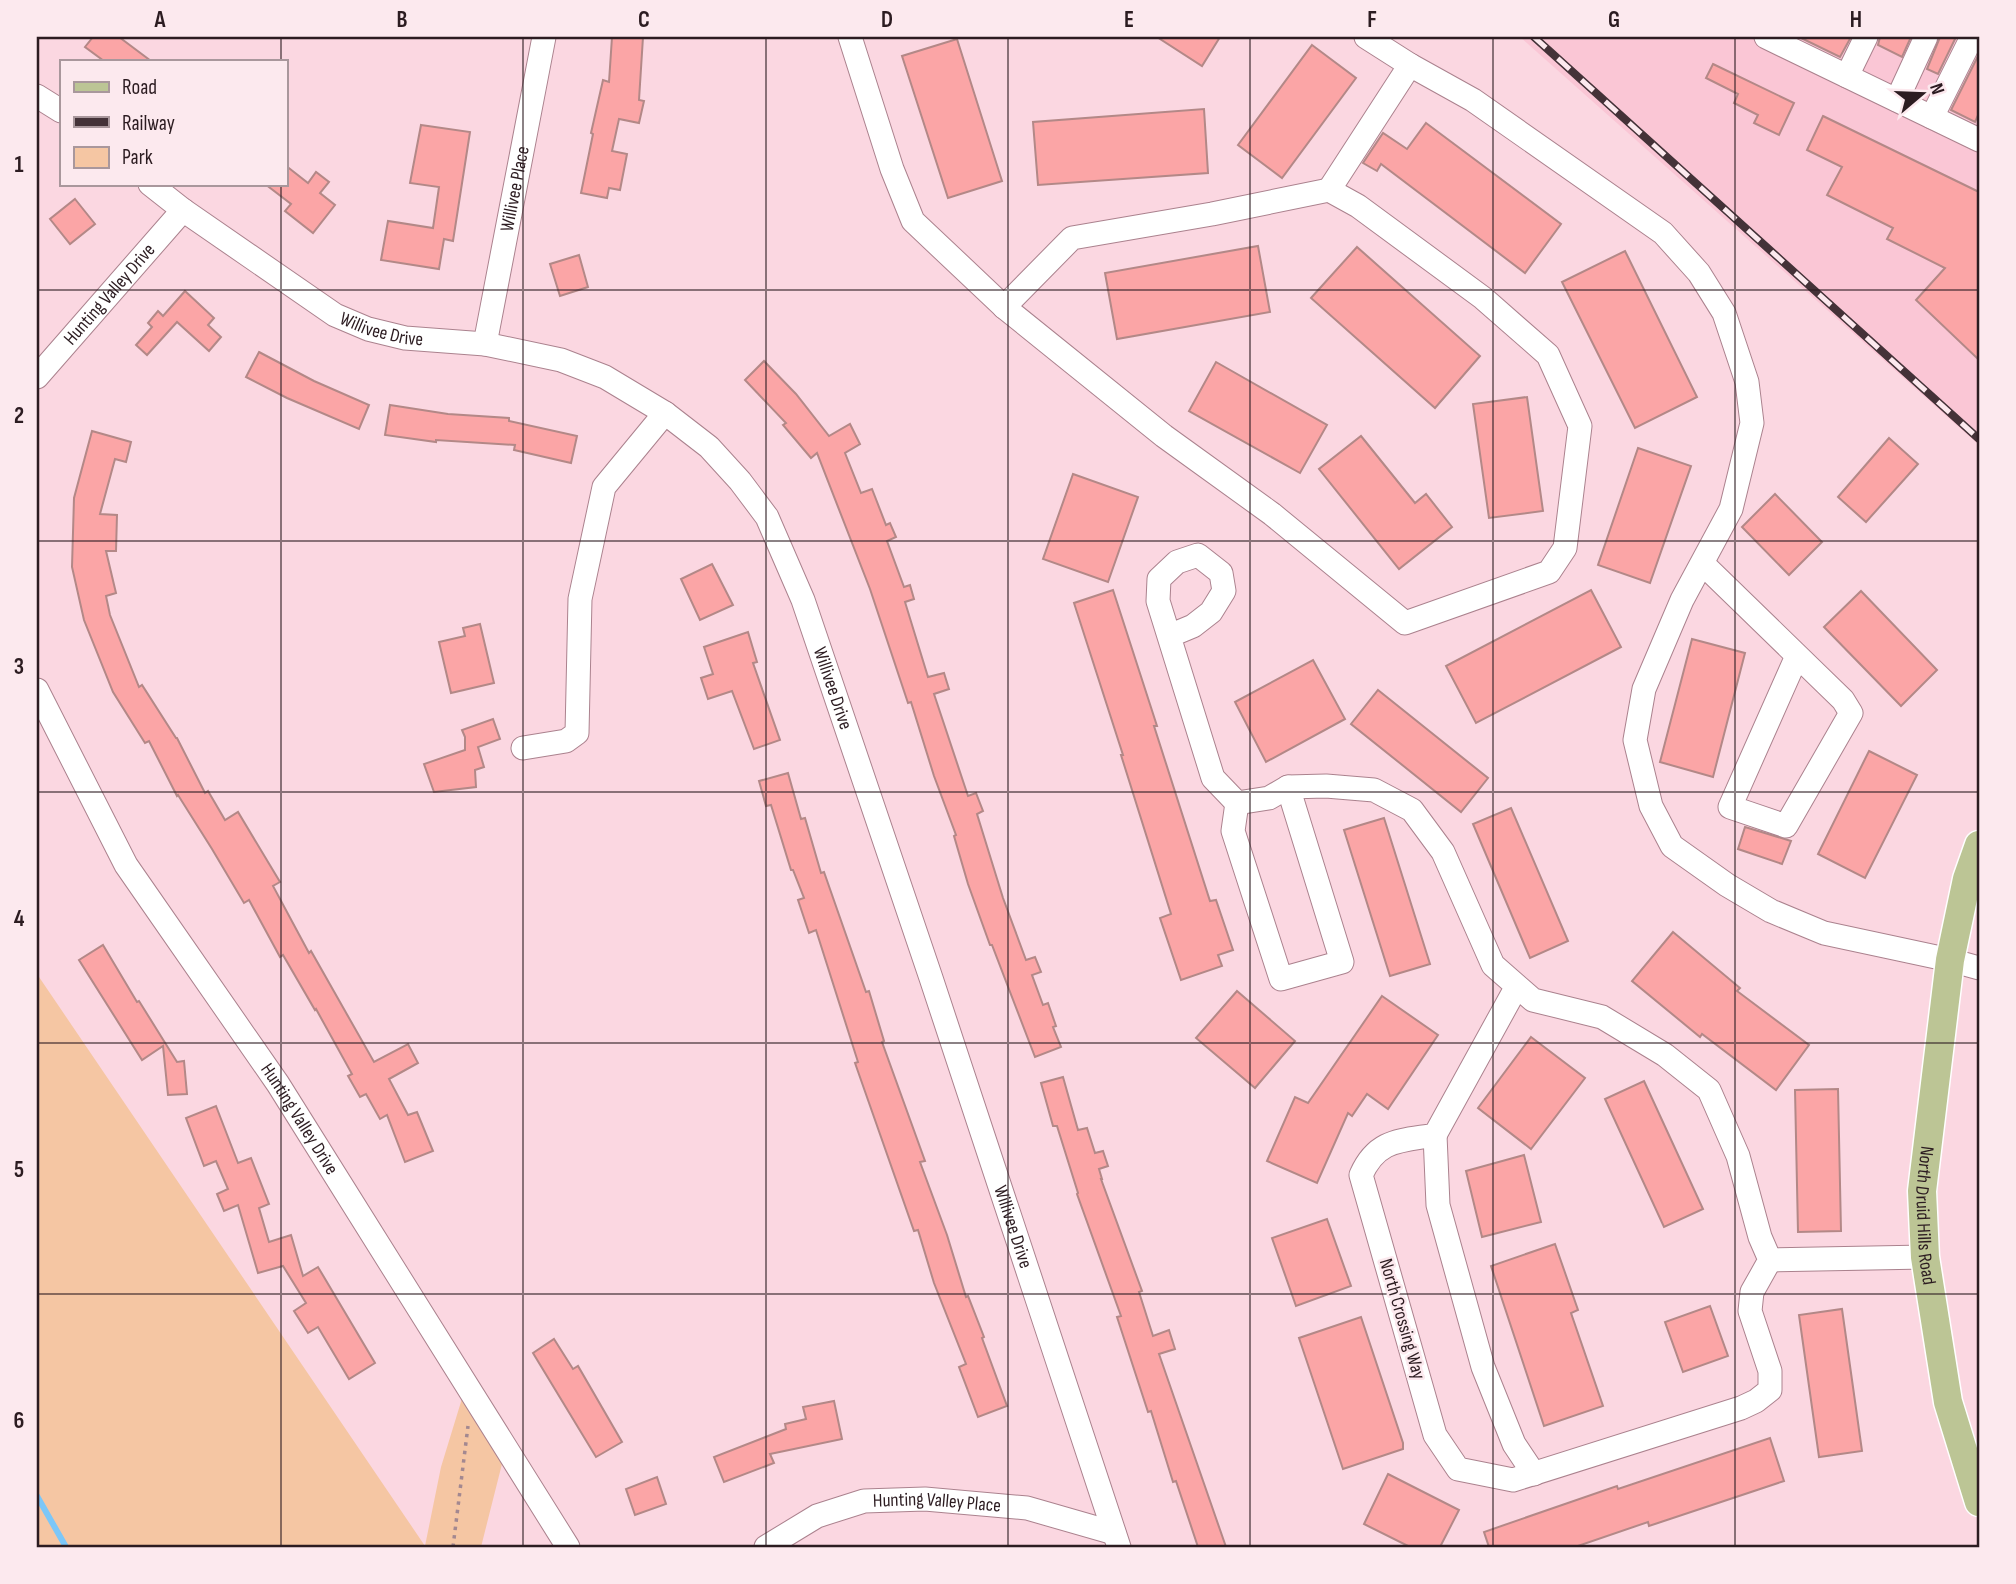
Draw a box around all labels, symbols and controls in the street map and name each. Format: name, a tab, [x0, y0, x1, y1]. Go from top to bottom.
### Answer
text: A	[154, 6, 167, 34]
text: B	[397, 6, 408, 34]
text: C	[638, 6, 650, 34]
text: D	[881, 6, 893, 34]
text: E	[1124, 6, 1134, 34]
text: F	[1367, 6, 1377, 34]
text: G	[1608, 6, 1620, 34]
text: H	[1850, 6, 1862, 34]
legend	[60, 60, 287, 186]
north arrow	[1886, 60, 1956, 130]
text: Road	[122, 75, 157, 100]
text: N	[1924, 80, 1949, 97]
text: Railway	[122, 111, 175, 136]
street label: Willivee Place	[495, 144, 534, 234]
text: Park	[122, 145, 153, 170]
text: 1	[14, 151, 24, 179]
street label: Hunting Valley Drive	[59, 239, 160, 350]
street label: Willivee Drive	[336, 307, 424, 351]
text: 2	[14, 402, 24, 430]
street label: Willivee Drive	[808, 644, 858, 733]
text: 3	[14, 653, 24, 681]
text: 4	[14, 905, 25, 933]
street label: Hunting Valley Drive	[256, 1059, 343, 1179]
street label: North Druid Hills Road	[1910, 1145, 1941, 1287]
text: 5	[14, 1156, 24, 1184]
street label: Willivee Drive	[989, 1183, 1038, 1271]
street label: North Crossing Way	[1374, 1256, 1430, 1383]
text: 6	[14, 1407, 24, 1435]
street label: Hunting Valley Place	[872, 1487, 1002, 1517]

